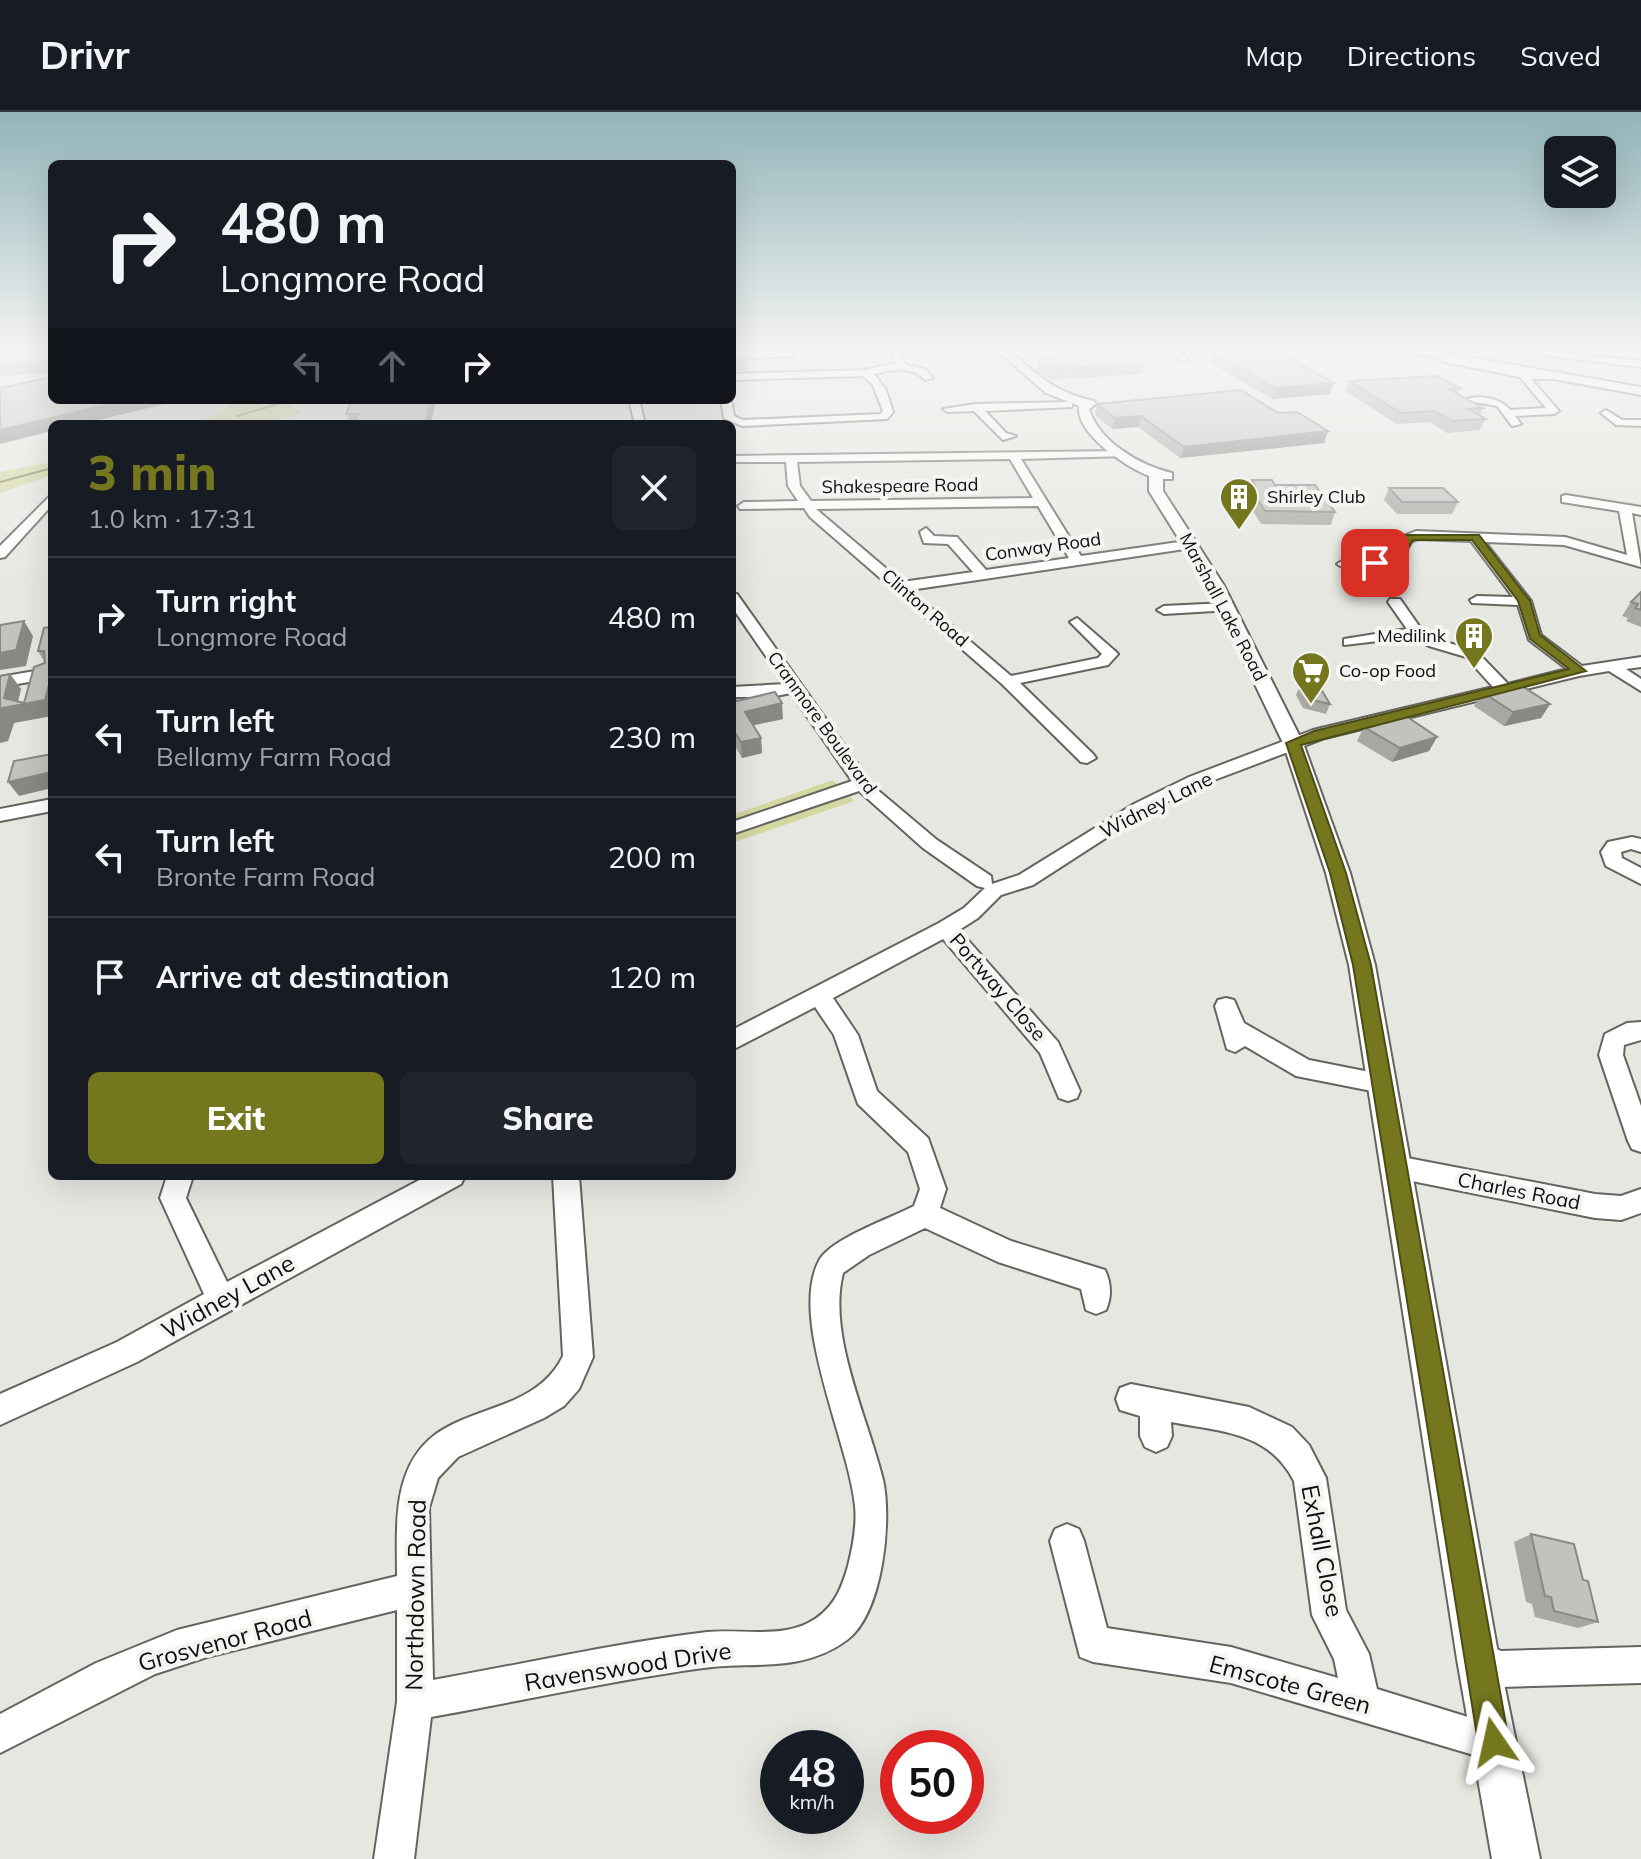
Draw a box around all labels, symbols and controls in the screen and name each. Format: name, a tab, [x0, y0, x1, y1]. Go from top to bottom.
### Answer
text: Drivr	[40, 31, 129, 79]
text: Map	[1245, 38, 1303, 73]
text: Directions	[1347, 38, 1476, 73]
text: Saved	[1520, 38, 1601, 73]
map controls	[1544, 136, 1616, 208]
button: layers	[1544, 136, 1616, 208]
text: 480 m	[220, 187, 387, 257]
icon: right	[88, 192, 192, 296]
text: Longmore Road	[220, 256, 485, 301]
icon: left	[286, 344, 330, 388]
icon: ahead	[370, 344, 414, 388]
icon: right	[454, 344, 498, 388]
text: 3 min	[88, 442, 217, 502]
button: close	[612, 446, 696, 530]
street label: Shakespeare Road	[821, 473, 979, 498]
building icon: Shirley Club	[1218, 476, 1260, 531]
place label: Shirley Club	[1267, 485, 1366, 508]
text: 1.0 km · 17:31	[88, 502, 256, 535]
street label: Conway Road	[983, 527, 1102, 566]
street label: Marshall Lake Road	[1175, 529, 1272, 685]
pin	[1341, 529, 1409, 597]
icon: arrive	[1353, 541, 1397, 585]
street label: Clinton Road	[877, 564, 973, 651]
text: Turn right	[156, 582, 296, 620]
icon: right	[88, 595, 132, 639]
text: 480 m	[608, 598, 696, 636]
building icon: Medilink	[1453, 615, 1495, 670]
text: Longmore Road	[156, 620, 347, 653]
place label: Medilink	[1377, 624, 1447, 647]
street label: Cranmore Boulevard	[763, 647, 882, 799]
supermarket icon: Co-op Food	[1290, 650, 1332, 705]
place label: Co-op Food	[1339, 659, 1436, 682]
text: Turn left	[156, 702, 274, 740]
icon: left	[88, 715, 132, 759]
text: 230 m	[608, 718, 696, 756]
text: Bellamy Farm Road	[156, 740, 392, 773]
street label: Widney Lane	[1095, 766, 1216, 844]
text: Turn left	[156, 822, 274, 860]
icon: left	[88, 835, 132, 879]
text: 200 m	[608, 838, 696, 876]
text: Bronte Farm Road	[156, 860, 375, 893]
street label: Portway Close	[945, 928, 1052, 1046]
icon: arrive	[88, 955, 132, 999]
text: Arrive at destination	[156, 958, 450, 996]
text: 120 m	[608, 958, 696, 996]
button: Exit	[88, 1072, 384, 1164]
button: Share	[400, 1072, 696, 1164]
street label: Charles Road	[1456, 1166, 1583, 1215]
street label: Widney Lane	[156, 1247, 299, 1345]
street label: Exhall Close	[1295, 1482, 1350, 1619]
street label: Northdown Road	[398, 1499, 432, 1691]
street label: Grosvenor Road	[135, 1602, 315, 1678]
street label: Ravenswood Drive	[522, 1635, 733, 1697]
street label: Emscote Green	[1206, 1648, 1374, 1720]
position arrow	[1452, 1700, 1536, 1784]
speed limit sign: 50	[880, 1730, 984, 1834]
text: 48	[788, 1747, 836, 1797]
text: km/h	[789, 1789, 835, 1814]

